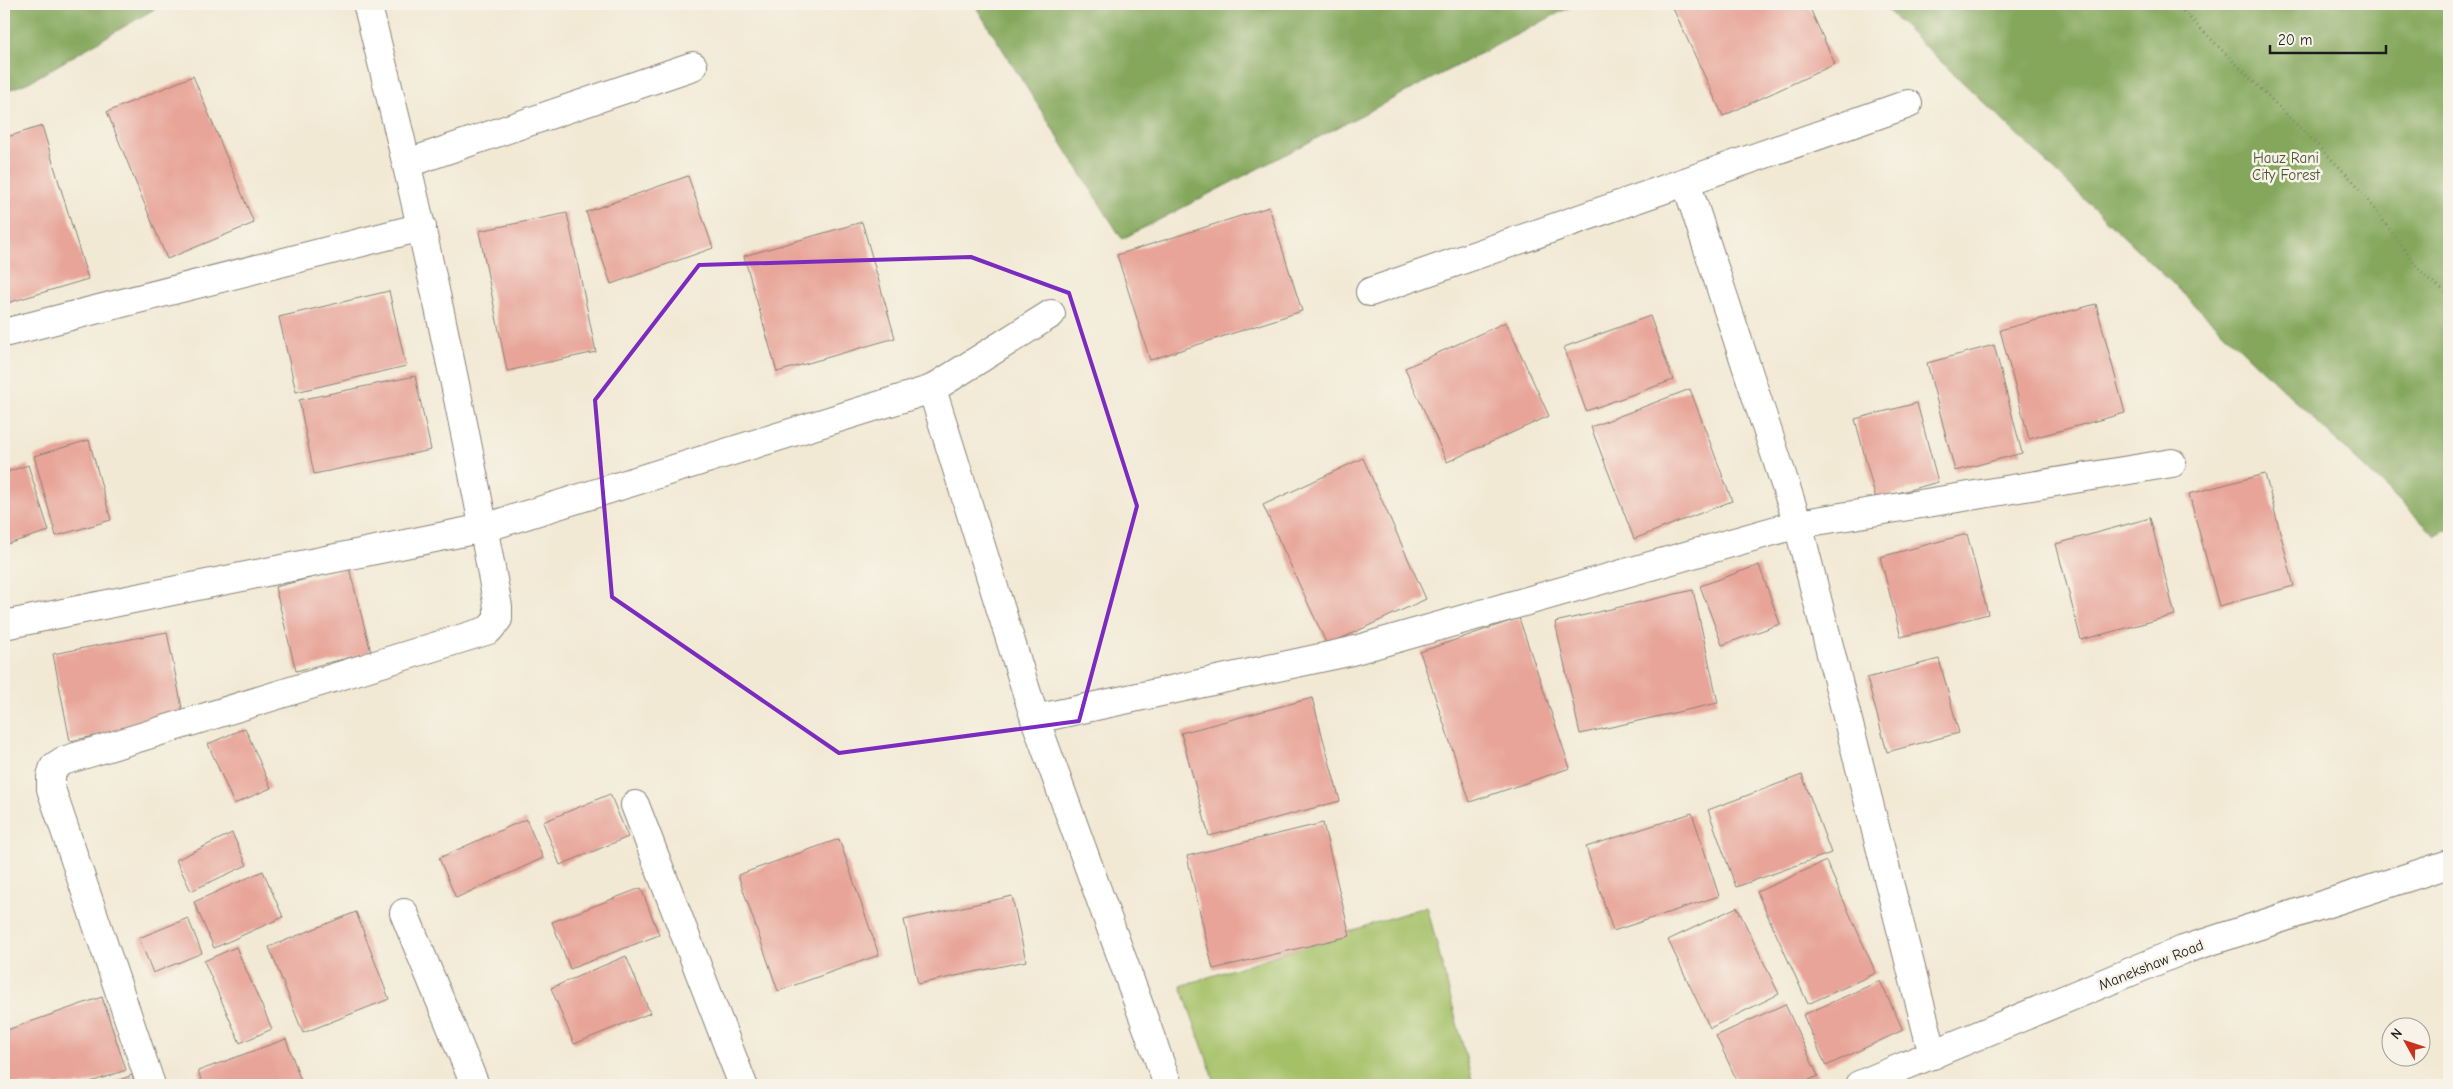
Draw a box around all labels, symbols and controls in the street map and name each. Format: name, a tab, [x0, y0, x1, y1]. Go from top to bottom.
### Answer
scale bar	[2270, 22, 2387, 54]
text: 20 m	[2278, 31, 2312, 49]
park label: Hauz Rani City Forest	[2252, 149, 2321, 184]
street label: Manekshaw Road	[2096, 936, 2206, 994]
north arrow	[2380, 1016, 2430, 1066]
text: N	[2387, 1025, 2406, 1043]

